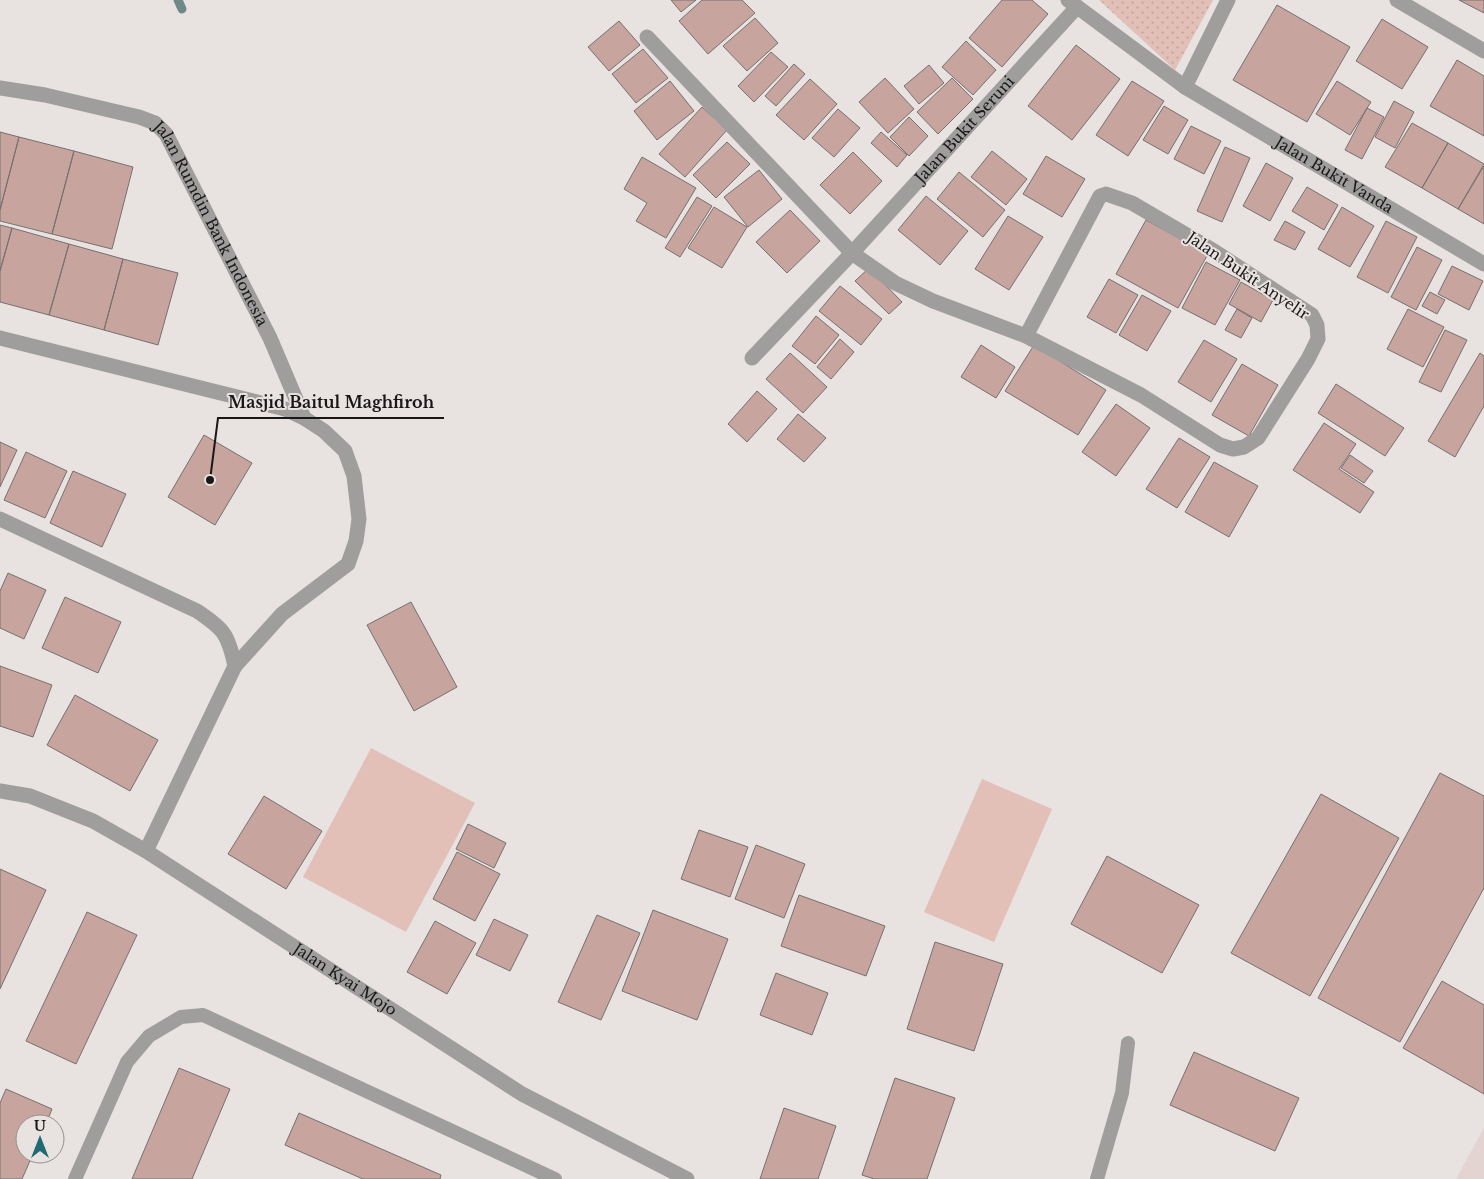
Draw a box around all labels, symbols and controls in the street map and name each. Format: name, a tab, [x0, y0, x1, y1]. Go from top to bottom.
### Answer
street label: Jalan Bukit Seruni	[909, 72, 1018, 188]
street label: Jalan Rumdin Bank Indonesia	[148, 116, 273, 330]
street label: Jalan Bukit Vanda	[1270, 131, 1398, 218]
street label: Jalan Bukit Anyelir	[1182, 226, 1314, 324]
callout: Masjid Baitul Maghfiroh	[218, 387, 444, 418]
text: Masjid Baitul Maghfiroh	[228, 392, 435, 412]
street label: Jalan Kyai Mojo	[288, 938, 401, 1020]
north arrow	[15, 1114, 65, 1164]
text: U	[34, 1117, 47, 1135]

